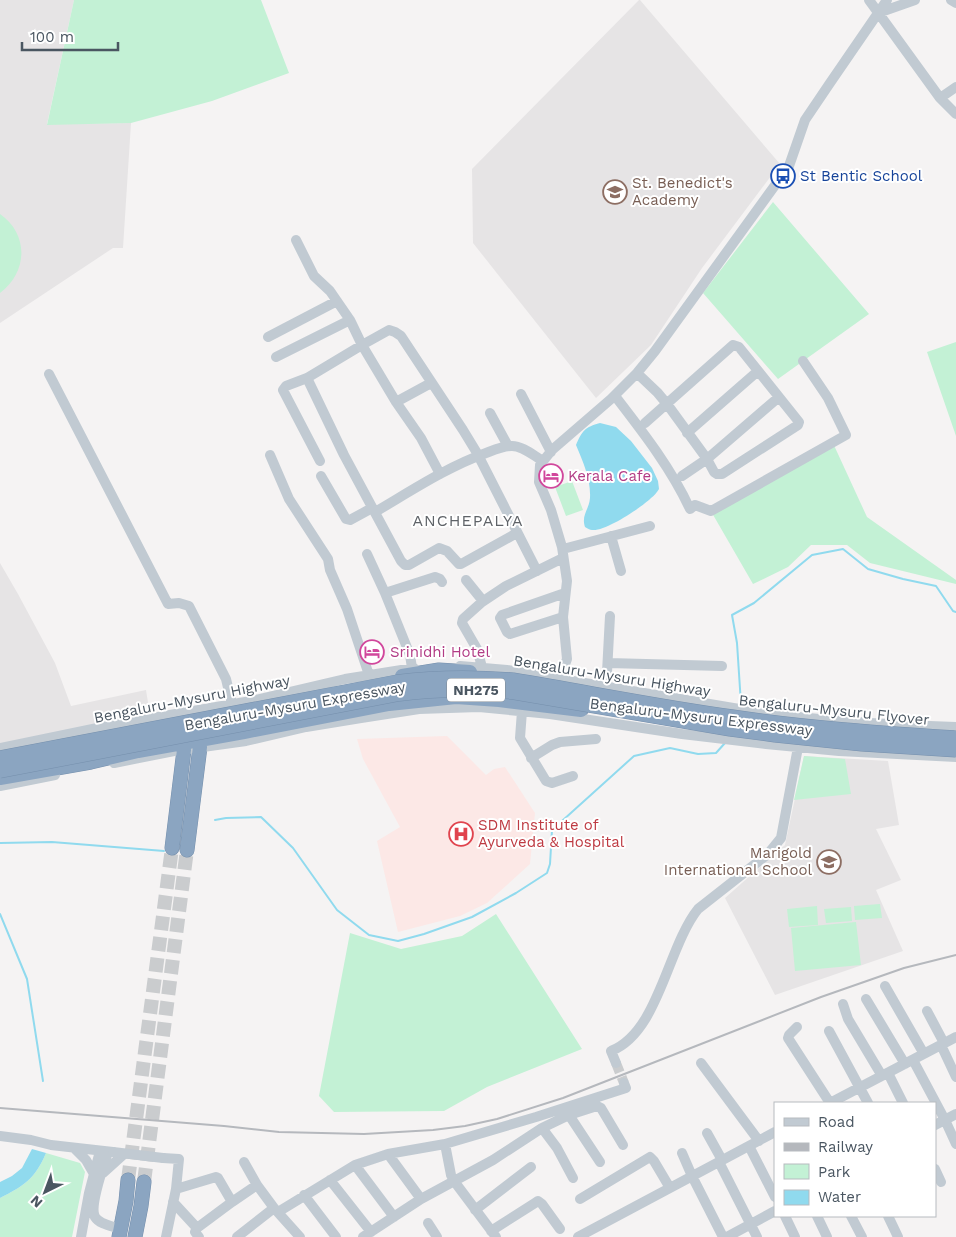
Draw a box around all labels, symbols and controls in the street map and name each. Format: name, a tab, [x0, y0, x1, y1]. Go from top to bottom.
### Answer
scale bar	[22, 20, 119, 52]
text: 100 m	[30, 28, 74, 46]
bus stop icon: St Bentic School	[770, 163, 796, 189]
place label: St Bentic School	[800, 167, 923, 185]
place label: St. Benedict's Academy	[632, 174, 733, 209]
school or university icon: St. Benedict's Academy	[602, 179, 628, 205]
hotel icon: Kerala Cafe	[538, 463, 564, 489]
place label: Kerala Cafe	[568, 467, 651, 485]
district label: ANCHEPALYA	[412, 511, 524, 530]
hotel icon: Srinidhi Hotel	[359, 639, 385, 665]
place label: Srinidhi Hotel	[390, 643, 490, 661]
street label: Bengaluru-Mysuru Highway	[512, 652, 712, 701]
street label: Bengaluru-Mysuru Highway	[92, 671, 292, 727]
street label: Bengaluru-Mysuru Expressway	[183, 678, 407, 734]
road number: NH275	[447, 678, 505, 702]
street label: Bengaluru-Mysuru Flyover	[738, 691, 930, 729]
street label: Bengaluru-Mysuru Expressway	[589, 694, 814, 740]
place label: SDM Institute of Ayurveda & Hospital	[478, 816, 625, 851]
hospital icon: SDM Institute of Ayurveda & Hospital	[448, 821, 474, 847]
place label: Marigold International School	[664, 844, 812, 879]
school or university icon: Marigold International School	[816, 849, 842, 875]
legend	[774, 1102, 936, 1217]
text: Road	[818, 1113, 855, 1131]
text: Railway	[818, 1138, 873, 1156]
text: Park	[818, 1163, 851, 1181]
north arrow	[20, 1167, 70, 1217]
text: Water	[818, 1188, 861, 1206]
text: N	[27, 1192, 46, 1211]

